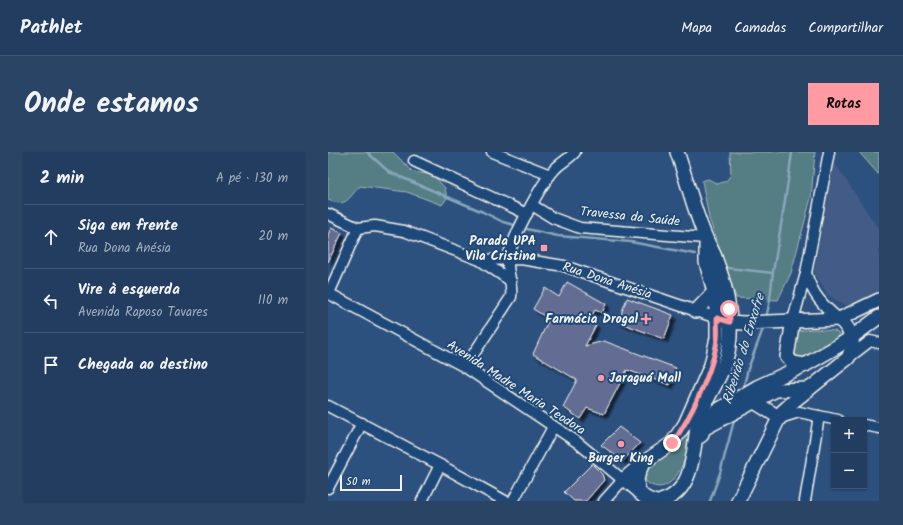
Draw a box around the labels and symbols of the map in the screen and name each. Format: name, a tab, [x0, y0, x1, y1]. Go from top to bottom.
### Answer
street label: Travessa da Saúde	[579, 201, 681, 233]
place label: Parada UPA Vila Cristina	[465, 231, 536, 267]
marker: Parada UPA Vila Cristina	[539, 243, 549, 253]
street label: Rua Dona Anésia	[560, 257, 654, 305]
water label: Ribeirão do Enxofre	[717, 289, 772, 407]
route start	[720, 300, 738, 318]
place label: Farmácia Drogal	[545, 309, 639, 330]
marker: Farmácia Drogal	[641, 314, 651, 324]
street label: Avenida Madre Maria Teodora	[442, 335, 590, 441]
place label: Jaraguá Mall	[609, 368, 682, 389]
marker: Jaraguá Mall	[596, 373, 606, 383]
route end	[663, 434, 681, 452]
marker: Burger King	[616, 439, 626, 449]
place label: Burger King	[588, 448, 654, 469]
scale bar	[340, 473, 402, 492]

